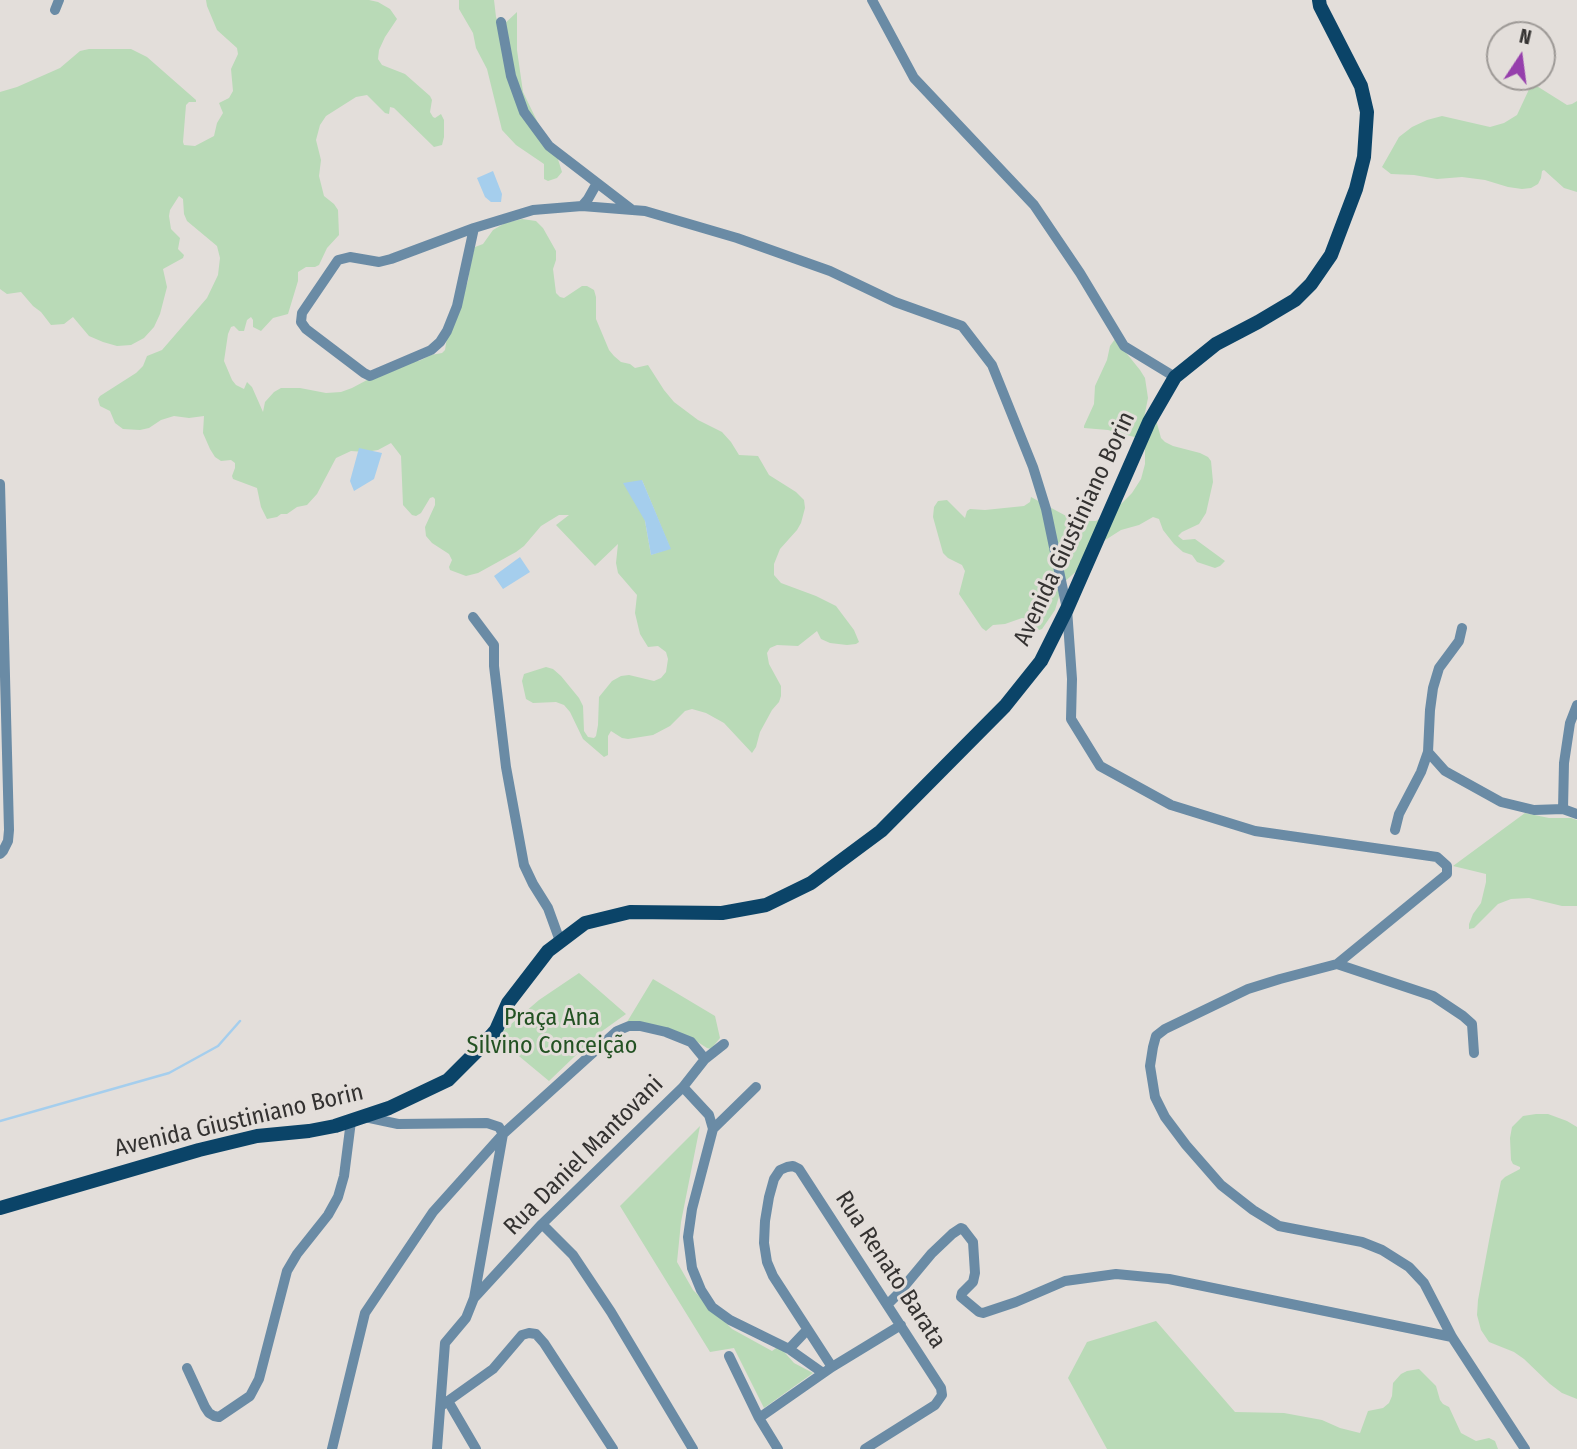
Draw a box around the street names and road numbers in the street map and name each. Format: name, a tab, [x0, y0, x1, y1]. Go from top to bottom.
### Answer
street label: Avenida Giustiniano Borin	[1008, 407, 1142, 651]
street label: Rua Daniel Mantovani	[498, 1070, 670, 1242]
street label: Avenida Giustiniano Borin	[112, 1078, 366, 1164]
street label: Rua Renato Barata	[829, 1186, 951, 1354]

